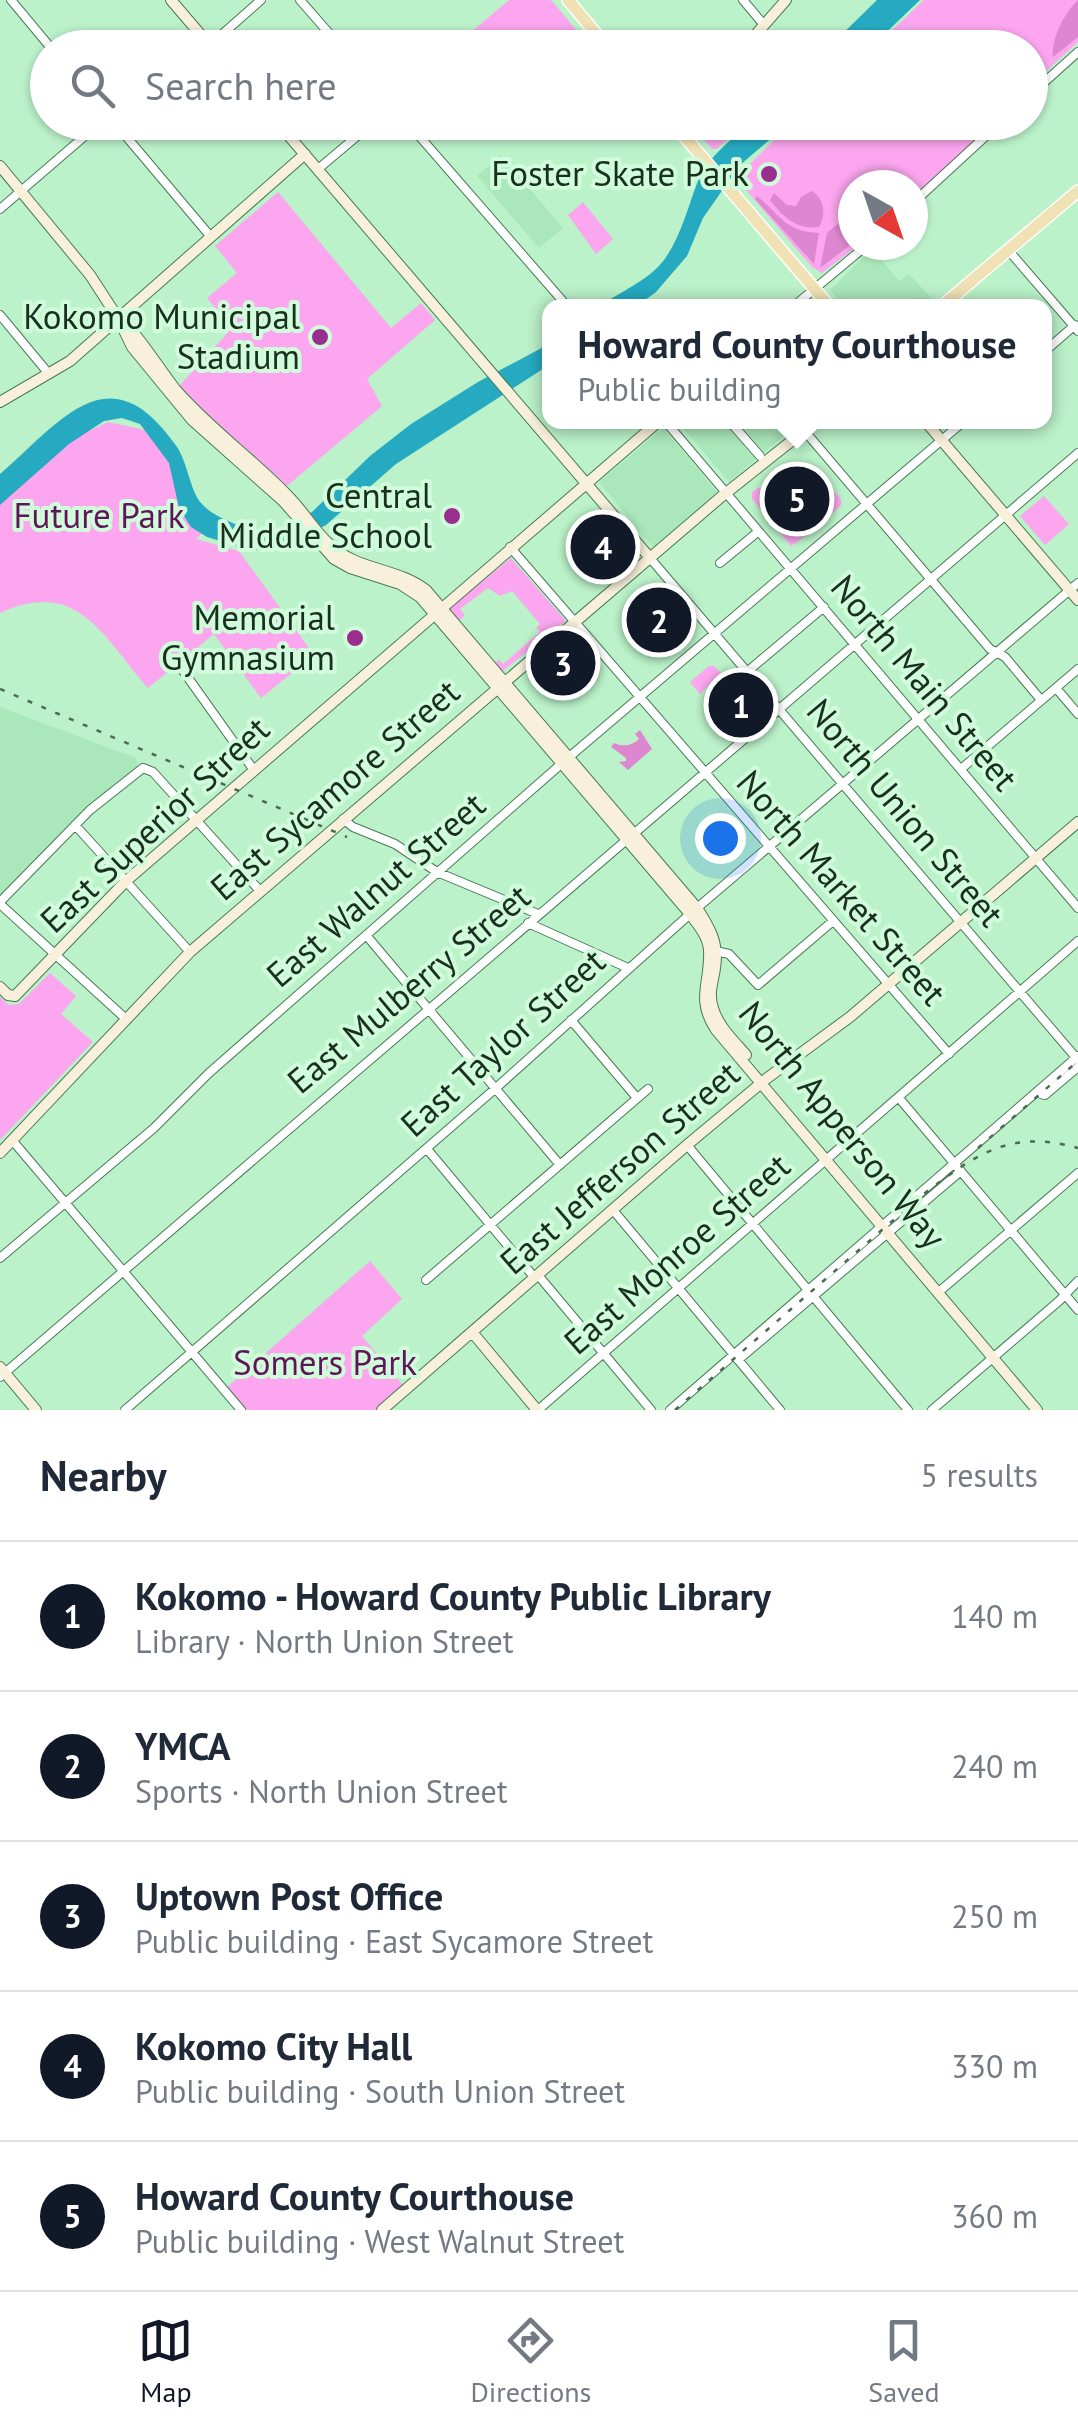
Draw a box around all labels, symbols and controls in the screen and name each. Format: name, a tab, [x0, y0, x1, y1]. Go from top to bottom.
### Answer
search box	[30, 30, 1048, 140]
icon: search	[65, 58, 120, 113]
text: Search here	[145, 61, 337, 110]
place label: Foster Skate Park	[491, 150, 749, 196]
marker: Foster Skate Park	[758, 163, 780, 185]
north arrow	[838, 170, 928, 260]
place label: Kokomo Municipal Stadium	[23, 293, 300, 379]
popup	[542, 299, 1052, 429]
text: Howard County Courthouse	[577, 319, 1017, 368]
marker: Kokomo Municipal Stadium	[309, 326, 331, 348]
text: Public building	[577, 368, 782, 410]
pin: 5	[764, 462, 830, 536]
place label: Central Middle School	[219, 472, 432, 558]
park label: Future Park	[13, 492, 185, 538]
marker: Central Middle School	[441, 505, 463, 527]
pin: 4	[570, 510, 636, 584]
street label: North Main Street	[821, 565, 1029, 800]
pin: 2	[626, 582, 692, 658]
place label: Memorial Gymnasium	[161, 594, 335, 680]
pin: 3	[530, 626, 596, 700]
marker: Memorial Gymnasium	[344, 627, 366, 649]
street label: East Sycamore Street	[200, 668, 469, 910]
pin: 1	[708, 668, 774, 742]
street label: North Union Street	[797, 689, 1015, 936]
street label: East Superior Street	[30, 706, 279, 942]
street label: North Market Street	[727, 760, 957, 1015]
street label: East Walnut Street	[256, 782, 494, 997]
your location	[695, 813, 746, 864]
street label: East Mulberry Street	[277, 873, 539, 1103]
street label: East Taylor Street	[390, 938, 614, 1146]
street label: North Apperson Way	[729, 991, 957, 1257]
street label: East Jefferson Street	[490, 1050, 749, 1284]
street label: East Monroe Street	[554, 1142, 799, 1364]
park label: Somers Park	[233, 1339, 417, 1385]
text: Nearby	[40, 1448, 167, 1503]
text: 5 results	[920, 1454, 1038, 1496]
text: Kokomo - Howard County Public Library	[135, 1571, 771, 1620]
text: 1	[63, 1595, 82, 1637]
text: 140 m	[951, 1595, 1038, 1637]
text: Library · North Union Street	[135, 1620, 514, 1662]
text: YMCA	[135, 1721, 230, 1770]
text: 2	[63, 1745, 82, 1787]
text: 240 m	[951, 1745, 1038, 1787]
text: Sports · North Union Street	[135, 1770, 508, 1812]
text: Uptown Post Office	[135, 1871, 443, 1920]
text: 3	[63, 1895, 82, 1937]
text: 250 m	[951, 1895, 1038, 1937]
text: Public building · East Sycamore Street	[135, 1920, 653, 1962]
text: Kokomo City Hall	[135, 2021, 412, 2070]
text: 4	[63, 2045, 82, 2087]
text: 330 m	[951, 2045, 1038, 2087]
text: Public building · South Union Street	[135, 2070, 625, 2112]
text: Howard County Courthouse	[135, 2171, 574, 2220]
text: 5	[63, 2195, 82, 2237]
text: 360 m	[951, 2195, 1038, 2237]
text: Public building · West Walnut Street	[135, 2220, 624, 2262]
tab: Map	[138, 2313, 193, 2410]
tab: Directions	[470, 2313, 591, 2410]
tab: Saved	[868, 2313, 940, 2410]

